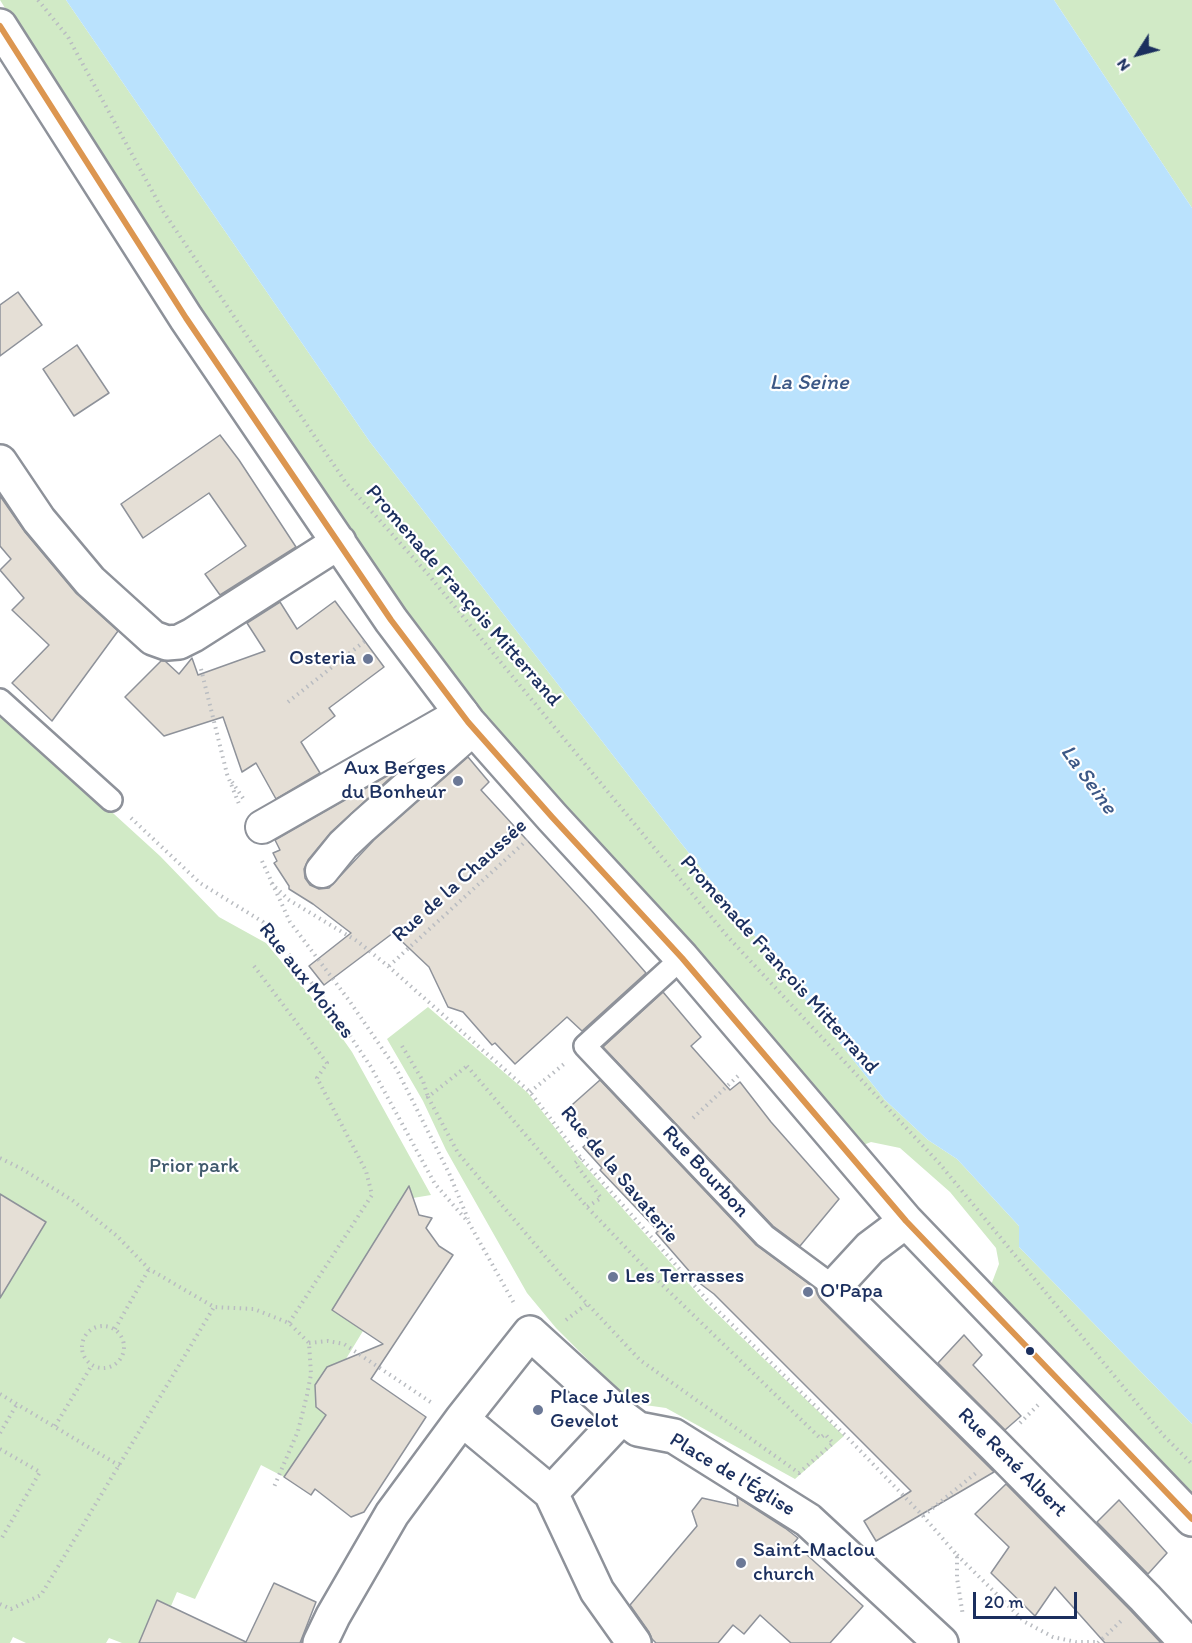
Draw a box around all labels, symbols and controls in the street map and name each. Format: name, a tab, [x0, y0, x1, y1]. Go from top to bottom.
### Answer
north arrow	[1108, 24, 1168, 84]
text: N	[1112, 55, 1134, 75]
water label: La Seine	[769, 370, 849, 396]
street label: Promenade François Mitterrand	[360, 480, 566, 712]
place label: Osteria	[289, 646, 356, 672]
marker: Osteria	[361, 652, 375, 666]
water label: La Seine	[1054, 740, 1122, 820]
place label: Aux Berges du Bonheur	[341, 756, 446, 806]
marker: Aux Berges du Bonheur	[451, 774, 465, 788]
street label: Rue de la Chaussée	[387, 814, 533, 948]
street label: Promenade François Mitterrand	[674, 850, 884, 1080]
street label: Rue aux Moines	[253, 918, 359, 1044]
street label: Rue de la Savaterie	[554, 1101, 684, 1249]
street label: Rue Bourbon	[656, 1121, 754, 1223]
park label: Prior park	[149, 1154, 239, 1180]
place label: Les Terrasses	[625, 1264, 744, 1290]
marker: Les Terrasses	[606, 1270, 620, 1284]
place label: O'Papa	[820, 1279, 883, 1305]
marker: O'Papa	[801, 1285, 815, 1299]
unlabelled marker	[1024, 1345, 1036, 1357]
place label: Place Jules Gevelot	[550, 1385, 650, 1435]
marker: Place Jules Gevelot	[531, 1403, 545, 1417]
street label: Rue René Albert	[952, 1403, 1072, 1523]
street label: Place de l'Église	[665, 1428, 799, 1522]
place label: Saint-Maclou church	[753, 1538, 875, 1588]
marker: Saint-Maclou church	[734, 1556, 748, 1570]
scale bar	[976, 1580, 1080, 1618]
text: 20 m	[984, 1591, 1024, 1613]

